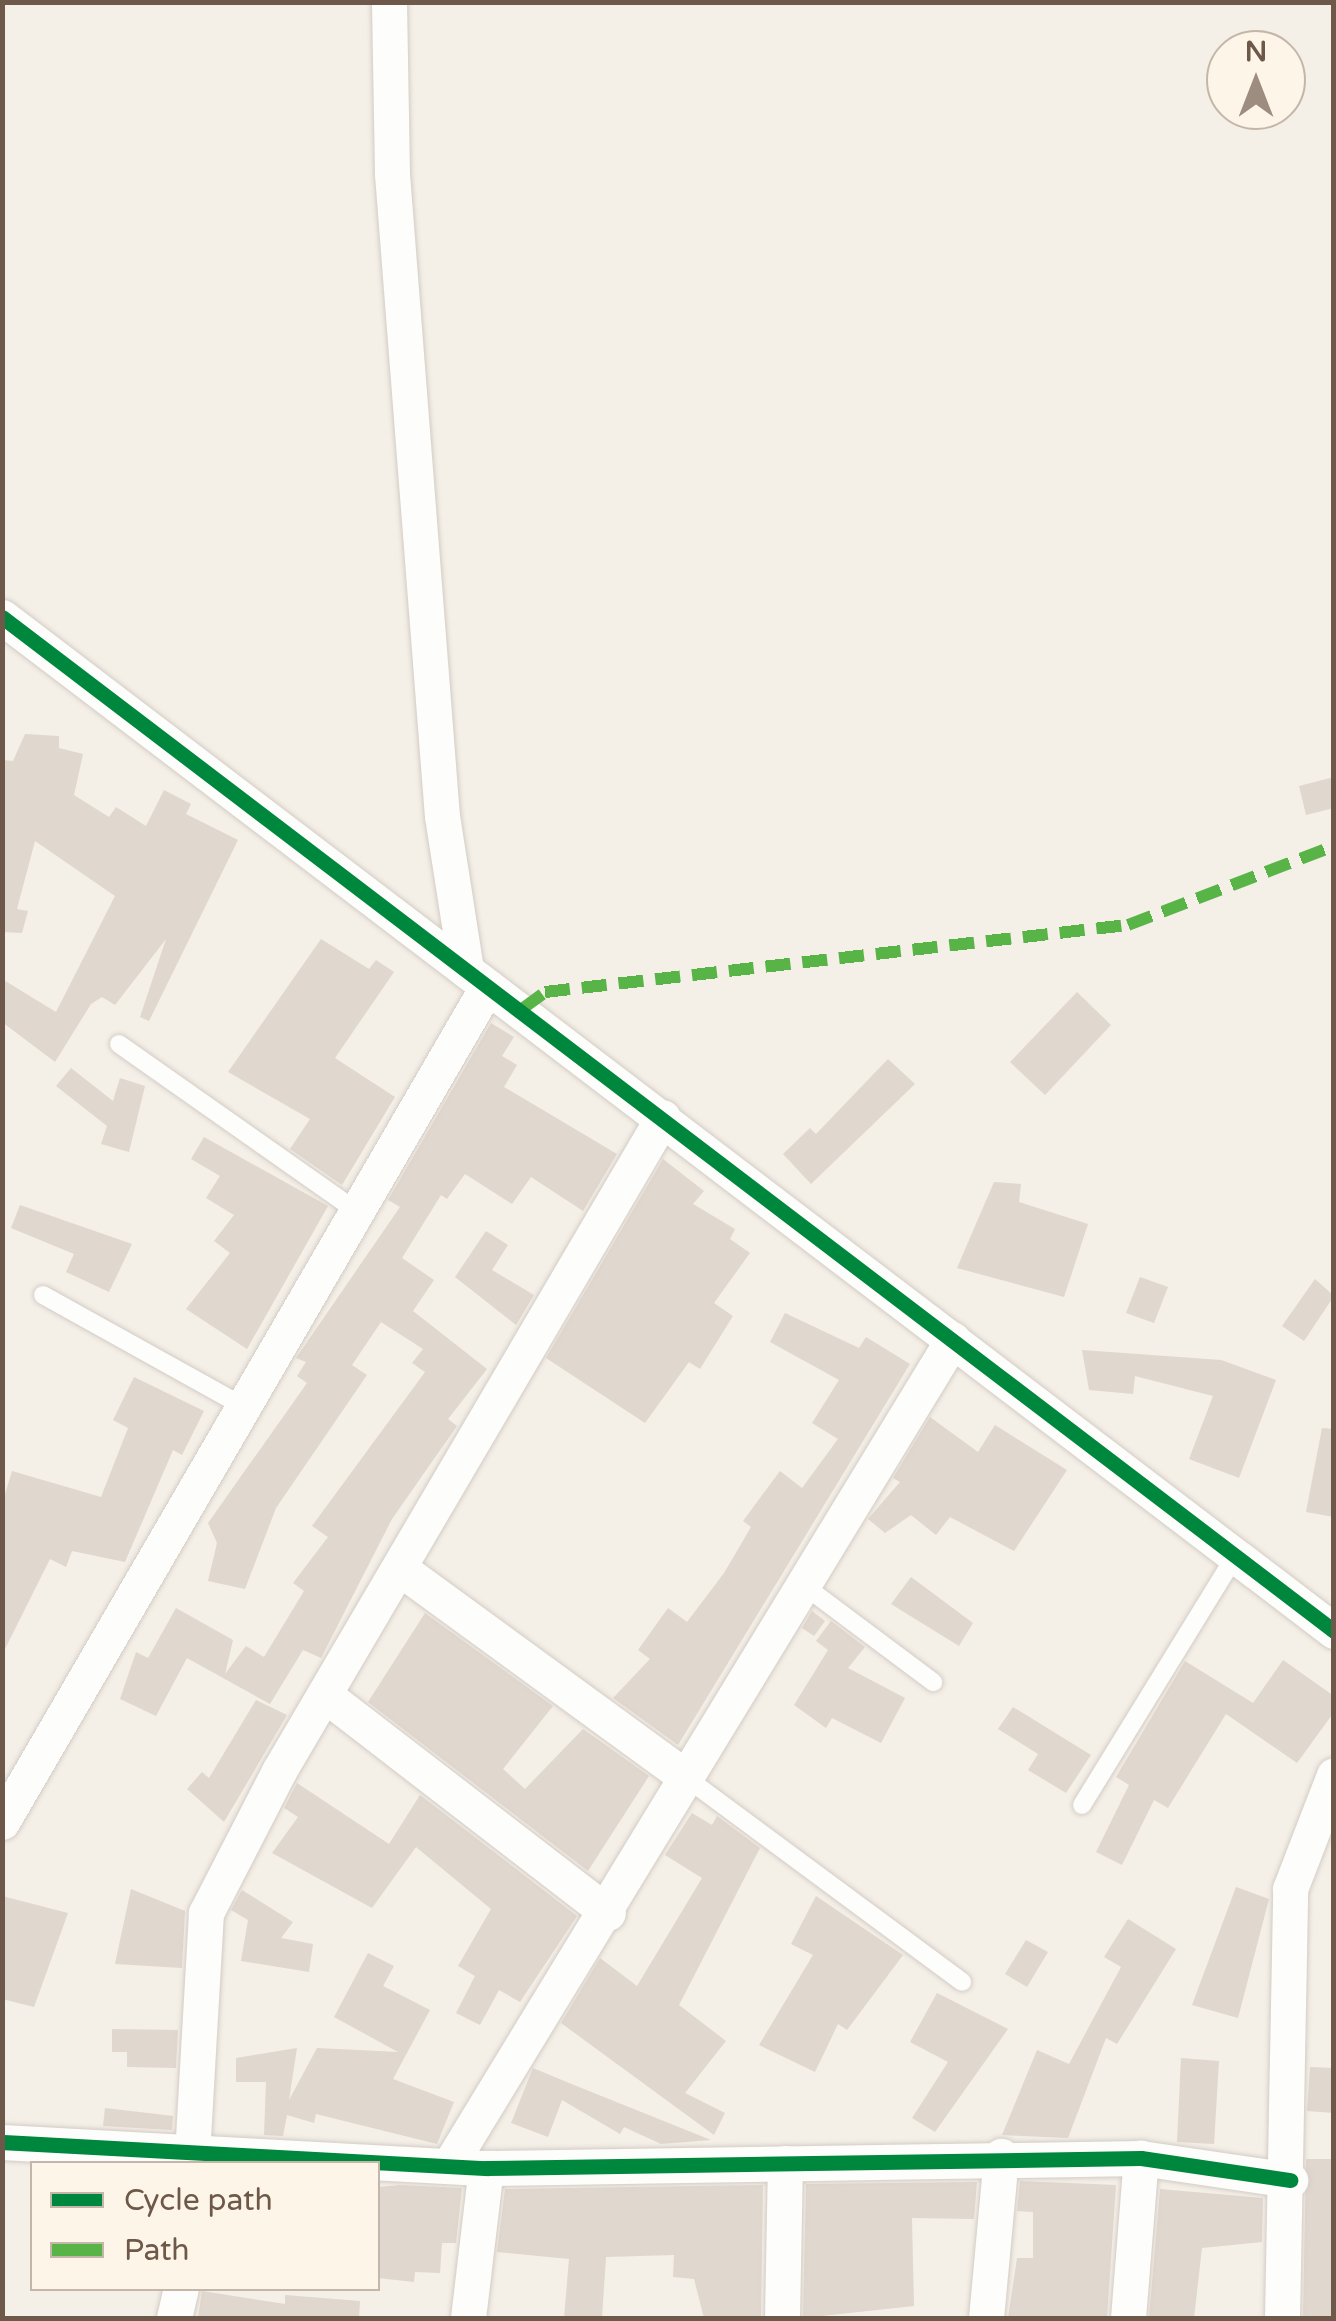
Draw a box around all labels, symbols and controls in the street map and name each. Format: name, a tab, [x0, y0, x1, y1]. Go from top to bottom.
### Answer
north arrow	[1206, 30, 1306, 130]
text: N	[1245, 35, 1267, 69]
legend	[30, 2161, 380, 2291]
text: Cycle path	[124, 2182, 273, 2219]
text: Path	[124, 2232, 190, 2269]

